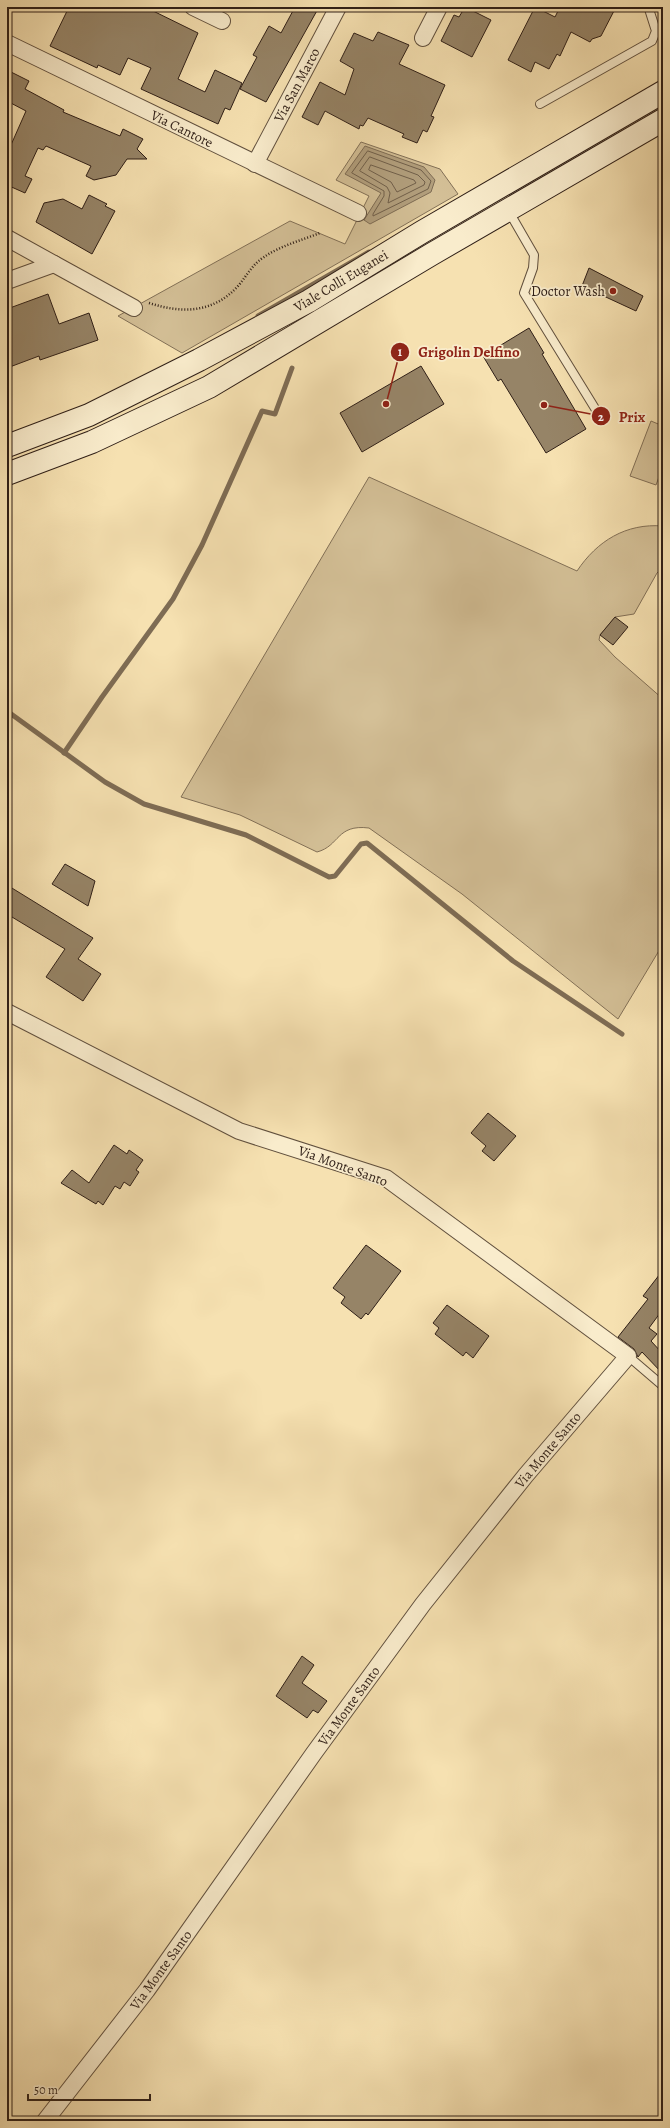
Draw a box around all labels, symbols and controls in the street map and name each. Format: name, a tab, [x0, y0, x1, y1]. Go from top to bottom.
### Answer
street label: Via San Marco	[269, 45, 325, 126]
street label: Via Cantore	[147, 105, 216, 152]
street label: Viale Colli Euganei	[289, 245, 392, 317]
place label: Doctor Wash	[531, 282, 606, 301]
marker: Doctor Wash	[608, 286, 618, 296]
callout: Grigolin Delfino	[390, 339, 527, 366]
text: Grigolin Delfino	[418, 342, 520, 362]
text: 1	[398, 344, 403, 360]
callout: Prix	[591, 403, 654, 430]
text: Prix	[619, 407, 646, 427]
text: 2	[598, 409, 604, 425]
street label: Via Monte Santo	[295, 1141, 390, 1191]
street label: Via Monte Santo	[510, 1408, 586, 1493]
street label: Via Monte Santo	[313, 1662, 384, 1750]
street label: Via Monte Santo	[125, 1926, 196, 2014]
scale bar	[28, 2076, 150, 2102]
text: 50 m	[34, 2082, 58, 2098]

